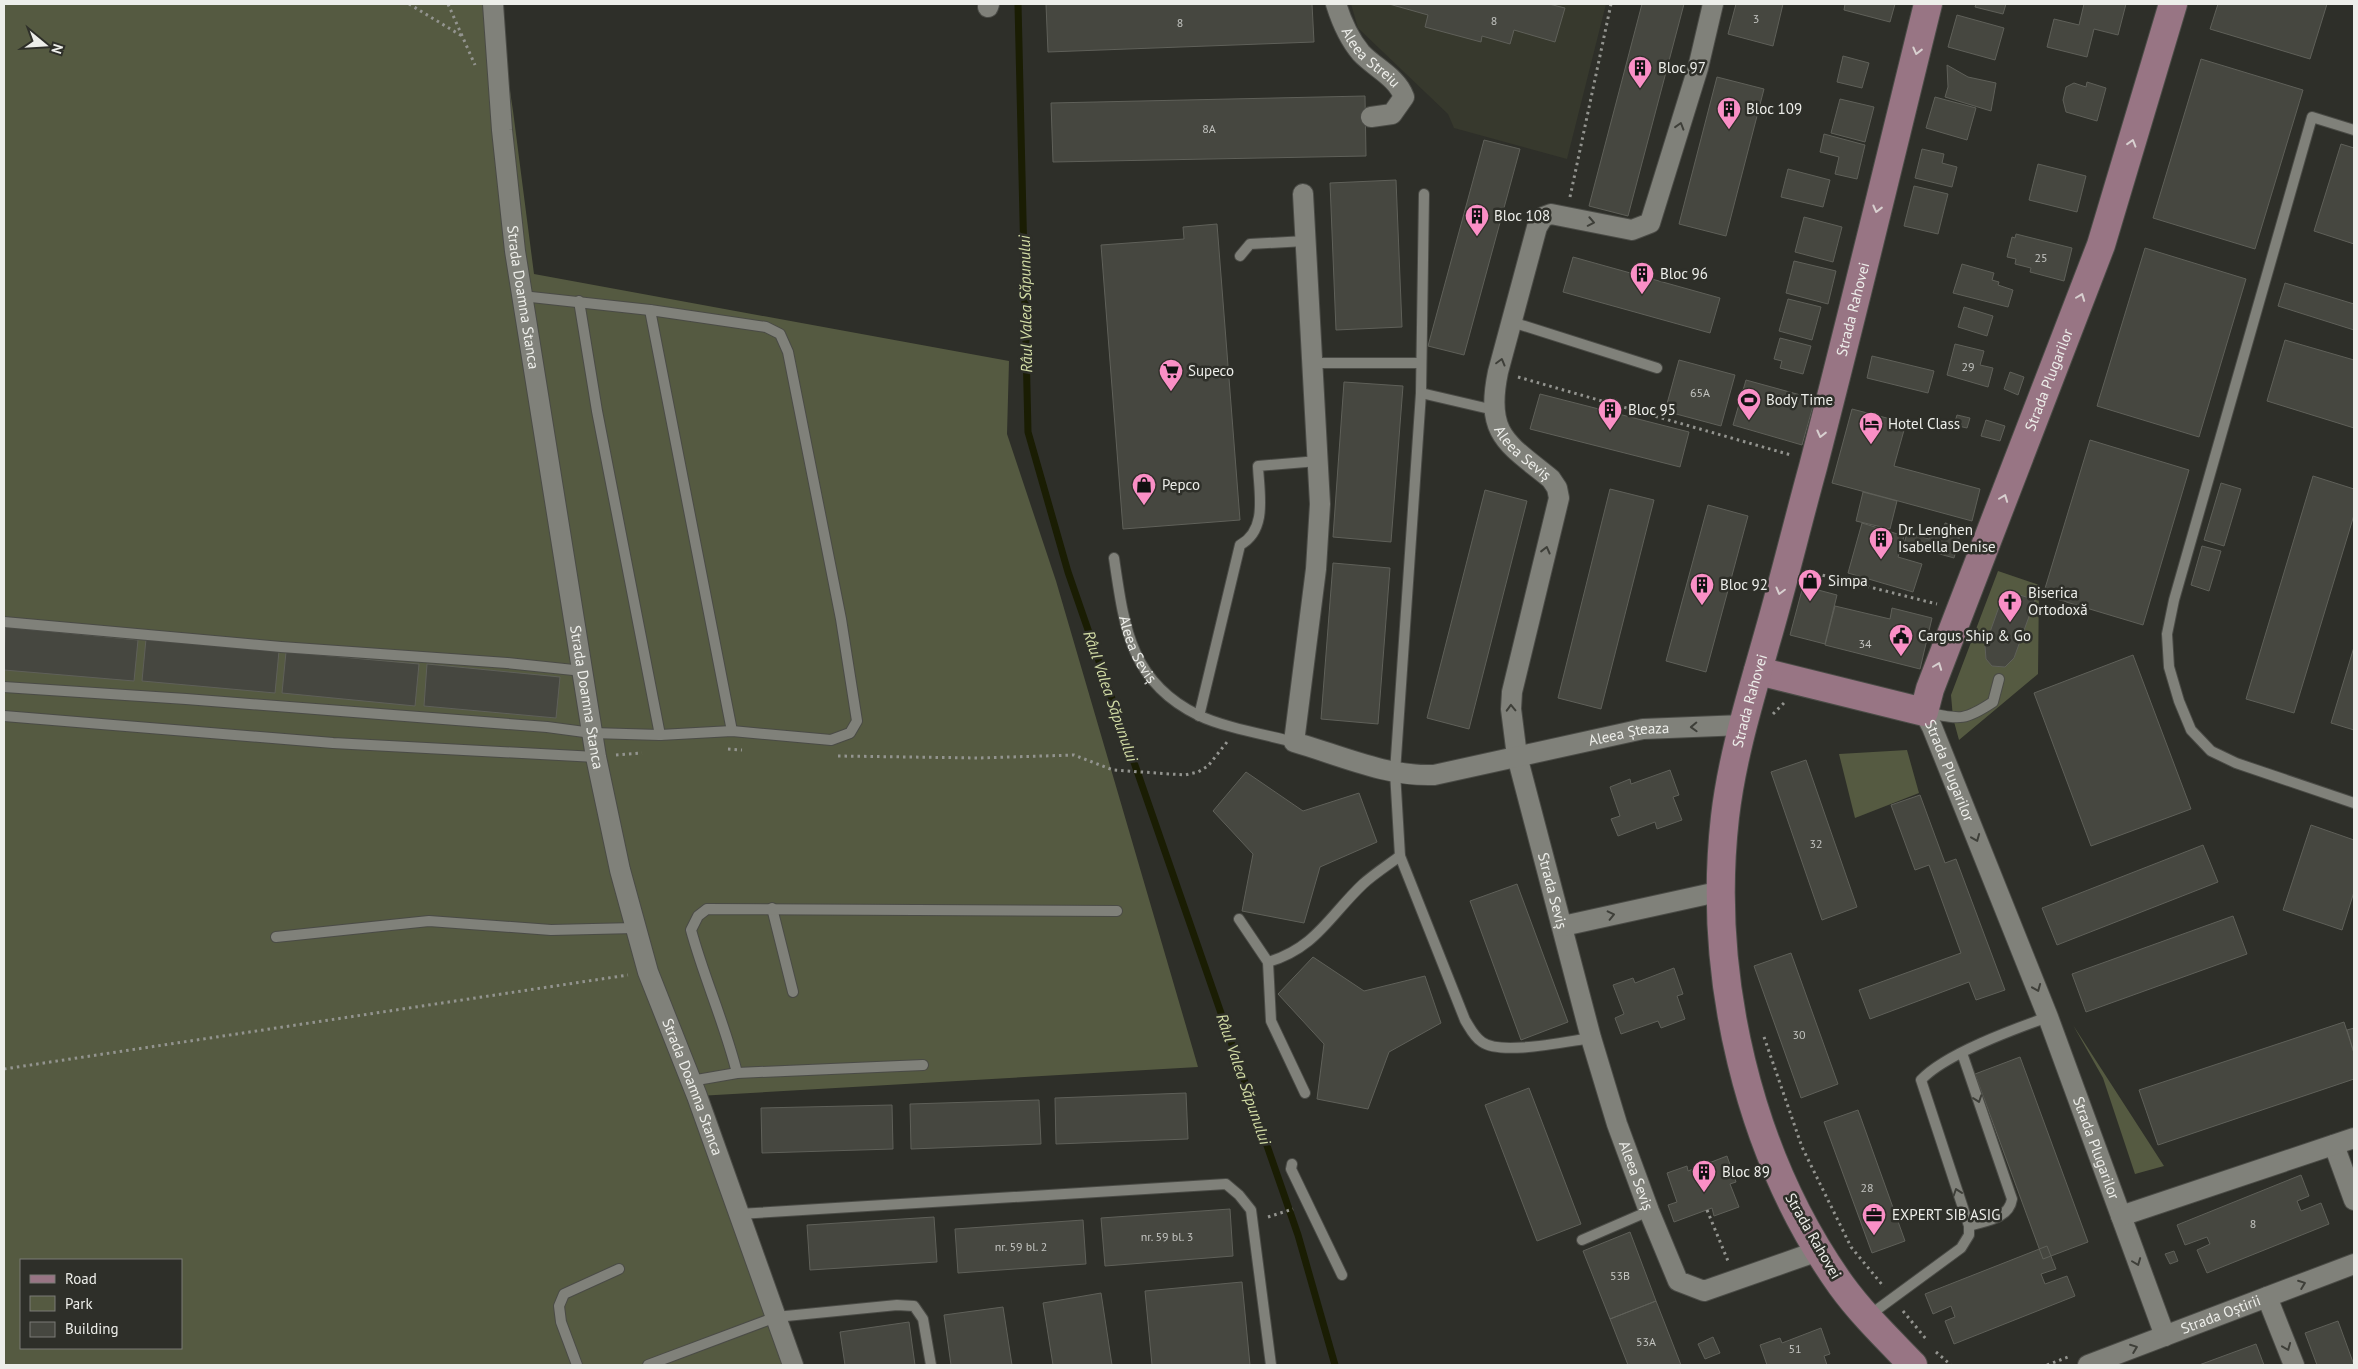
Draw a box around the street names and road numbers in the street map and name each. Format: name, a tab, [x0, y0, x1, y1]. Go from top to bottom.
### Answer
street label: Aleea Streiu	[1338, 24, 1405, 91]
street label: Strada Doamna Stanca	[503, 224, 544, 371]
street label: Strada Rahovei	[1832, 260, 1873, 358]
street label: Strada Plugarilor	[2020, 326, 2077, 434]
street label: Aleea Seviș	[1490, 422, 1555, 484]
street label: Aleea Seviș	[1115, 614, 1161, 687]
street label: Strada Doamna Stanca	[566, 624, 608, 771]
street label: Strada Rahovei	[1728, 652, 1771, 749]
street label: Strada Plugarilor	[1921, 716, 1979, 824]
street label: Aleea Șteaza	[1587, 718, 1670, 750]
street label: Strada Seviș	[1534, 851, 1572, 931]
street label: Strada Doamna Stanca	[658, 1015, 727, 1158]
street label: Strada Plugarilor	[2069, 1094, 2124, 1202]
street label: Aleea Seviș	[1615, 1138, 1658, 1213]
street label: Strada Rahovei	[1781, 1189, 1846, 1282]
street label: Strada Oștirii	[2178, 1290, 2263, 1338]

